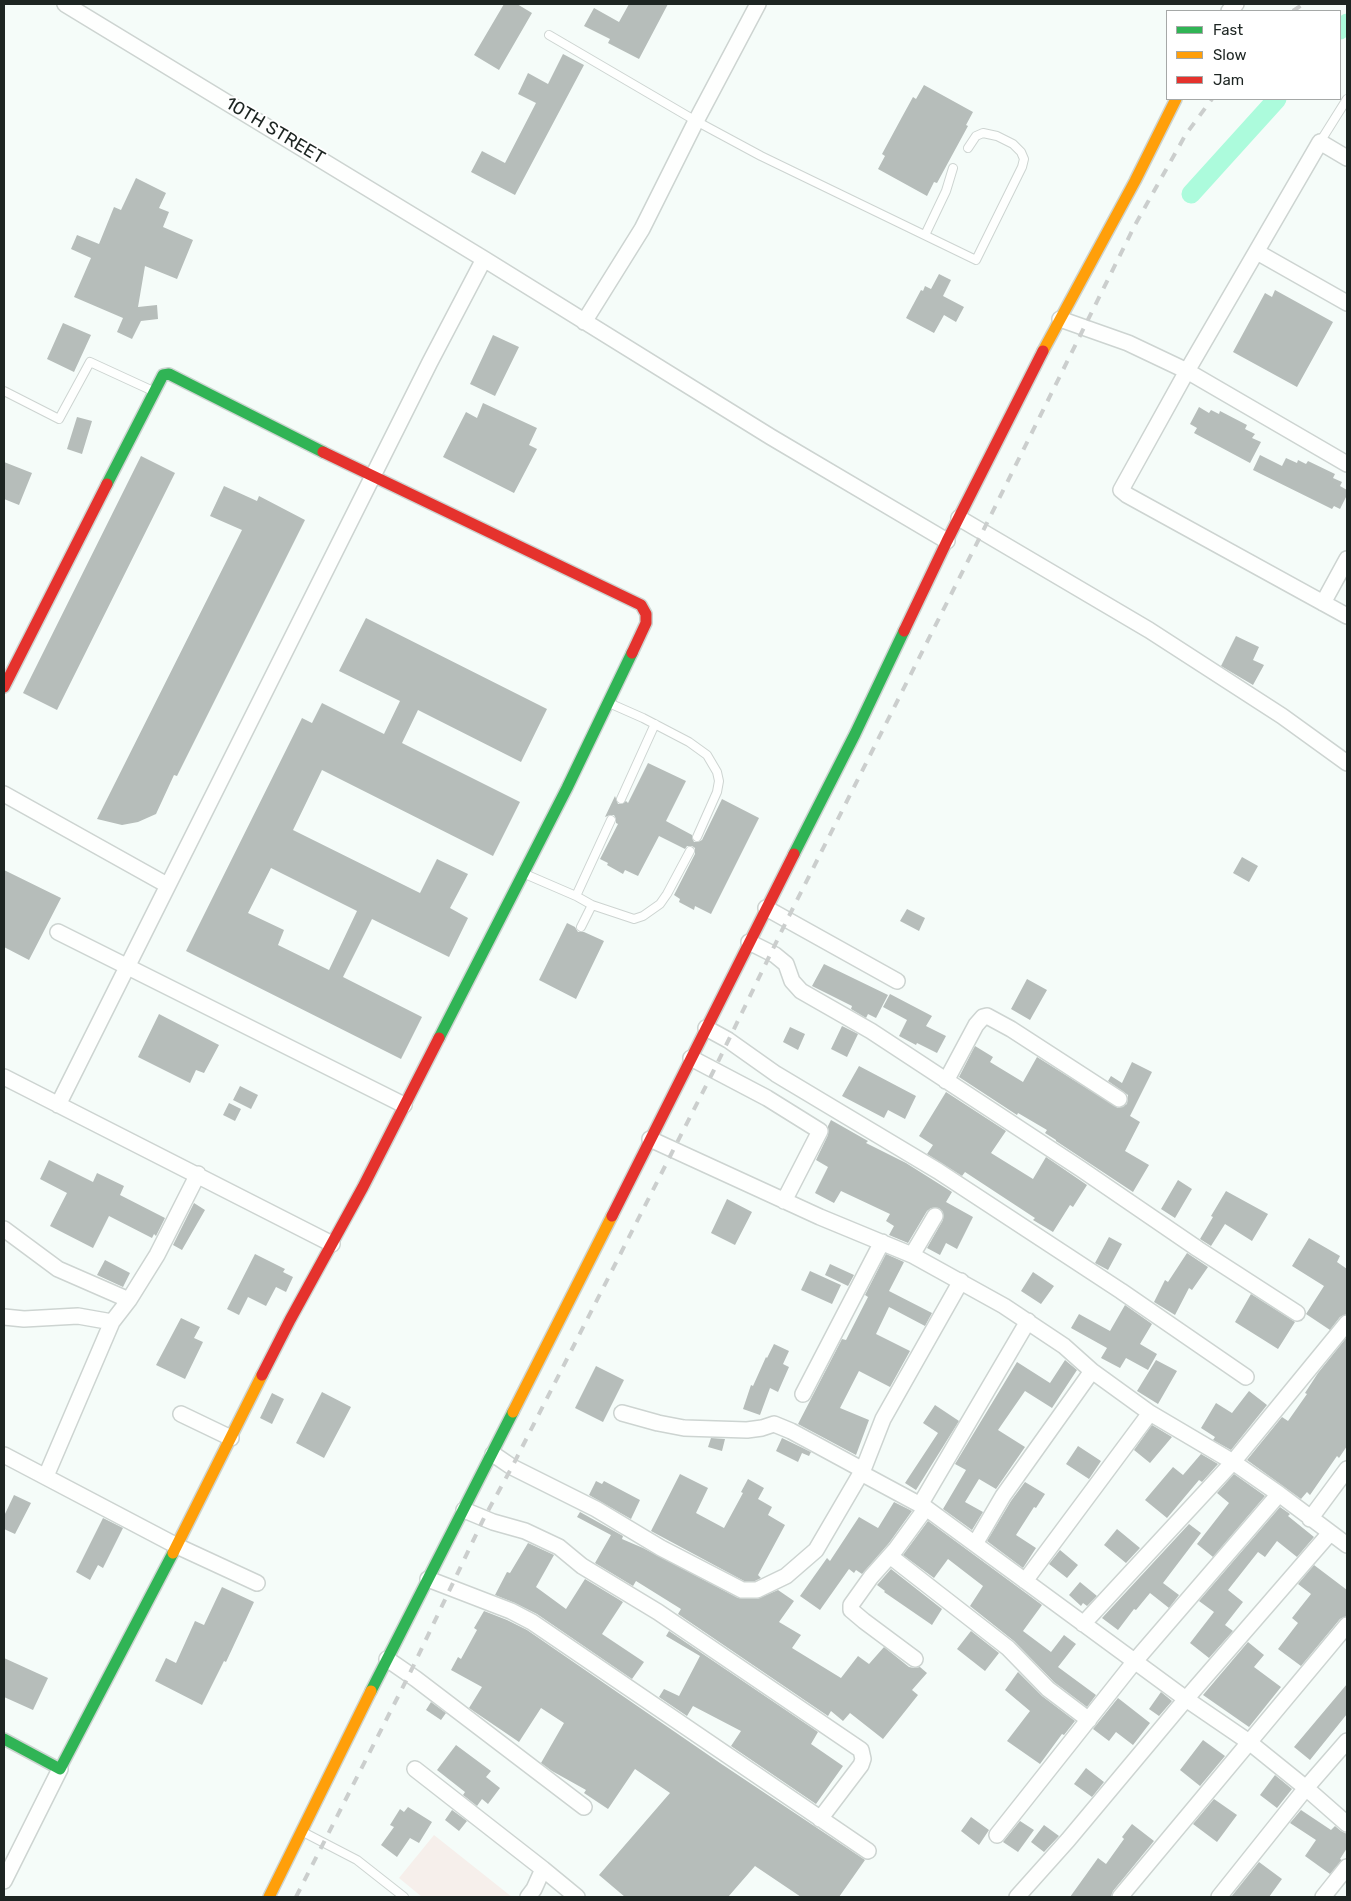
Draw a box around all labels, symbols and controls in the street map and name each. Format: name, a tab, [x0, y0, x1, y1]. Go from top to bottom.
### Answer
legend	[1166, 10, 1341, 100]
text: Fast	[1213, 21, 1243, 39]
text: Slow	[1213, 46, 1246, 64]
text: Jam	[1213, 71, 1244, 89]
street label: 10TH STREET	[221, 93, 329, 169]

